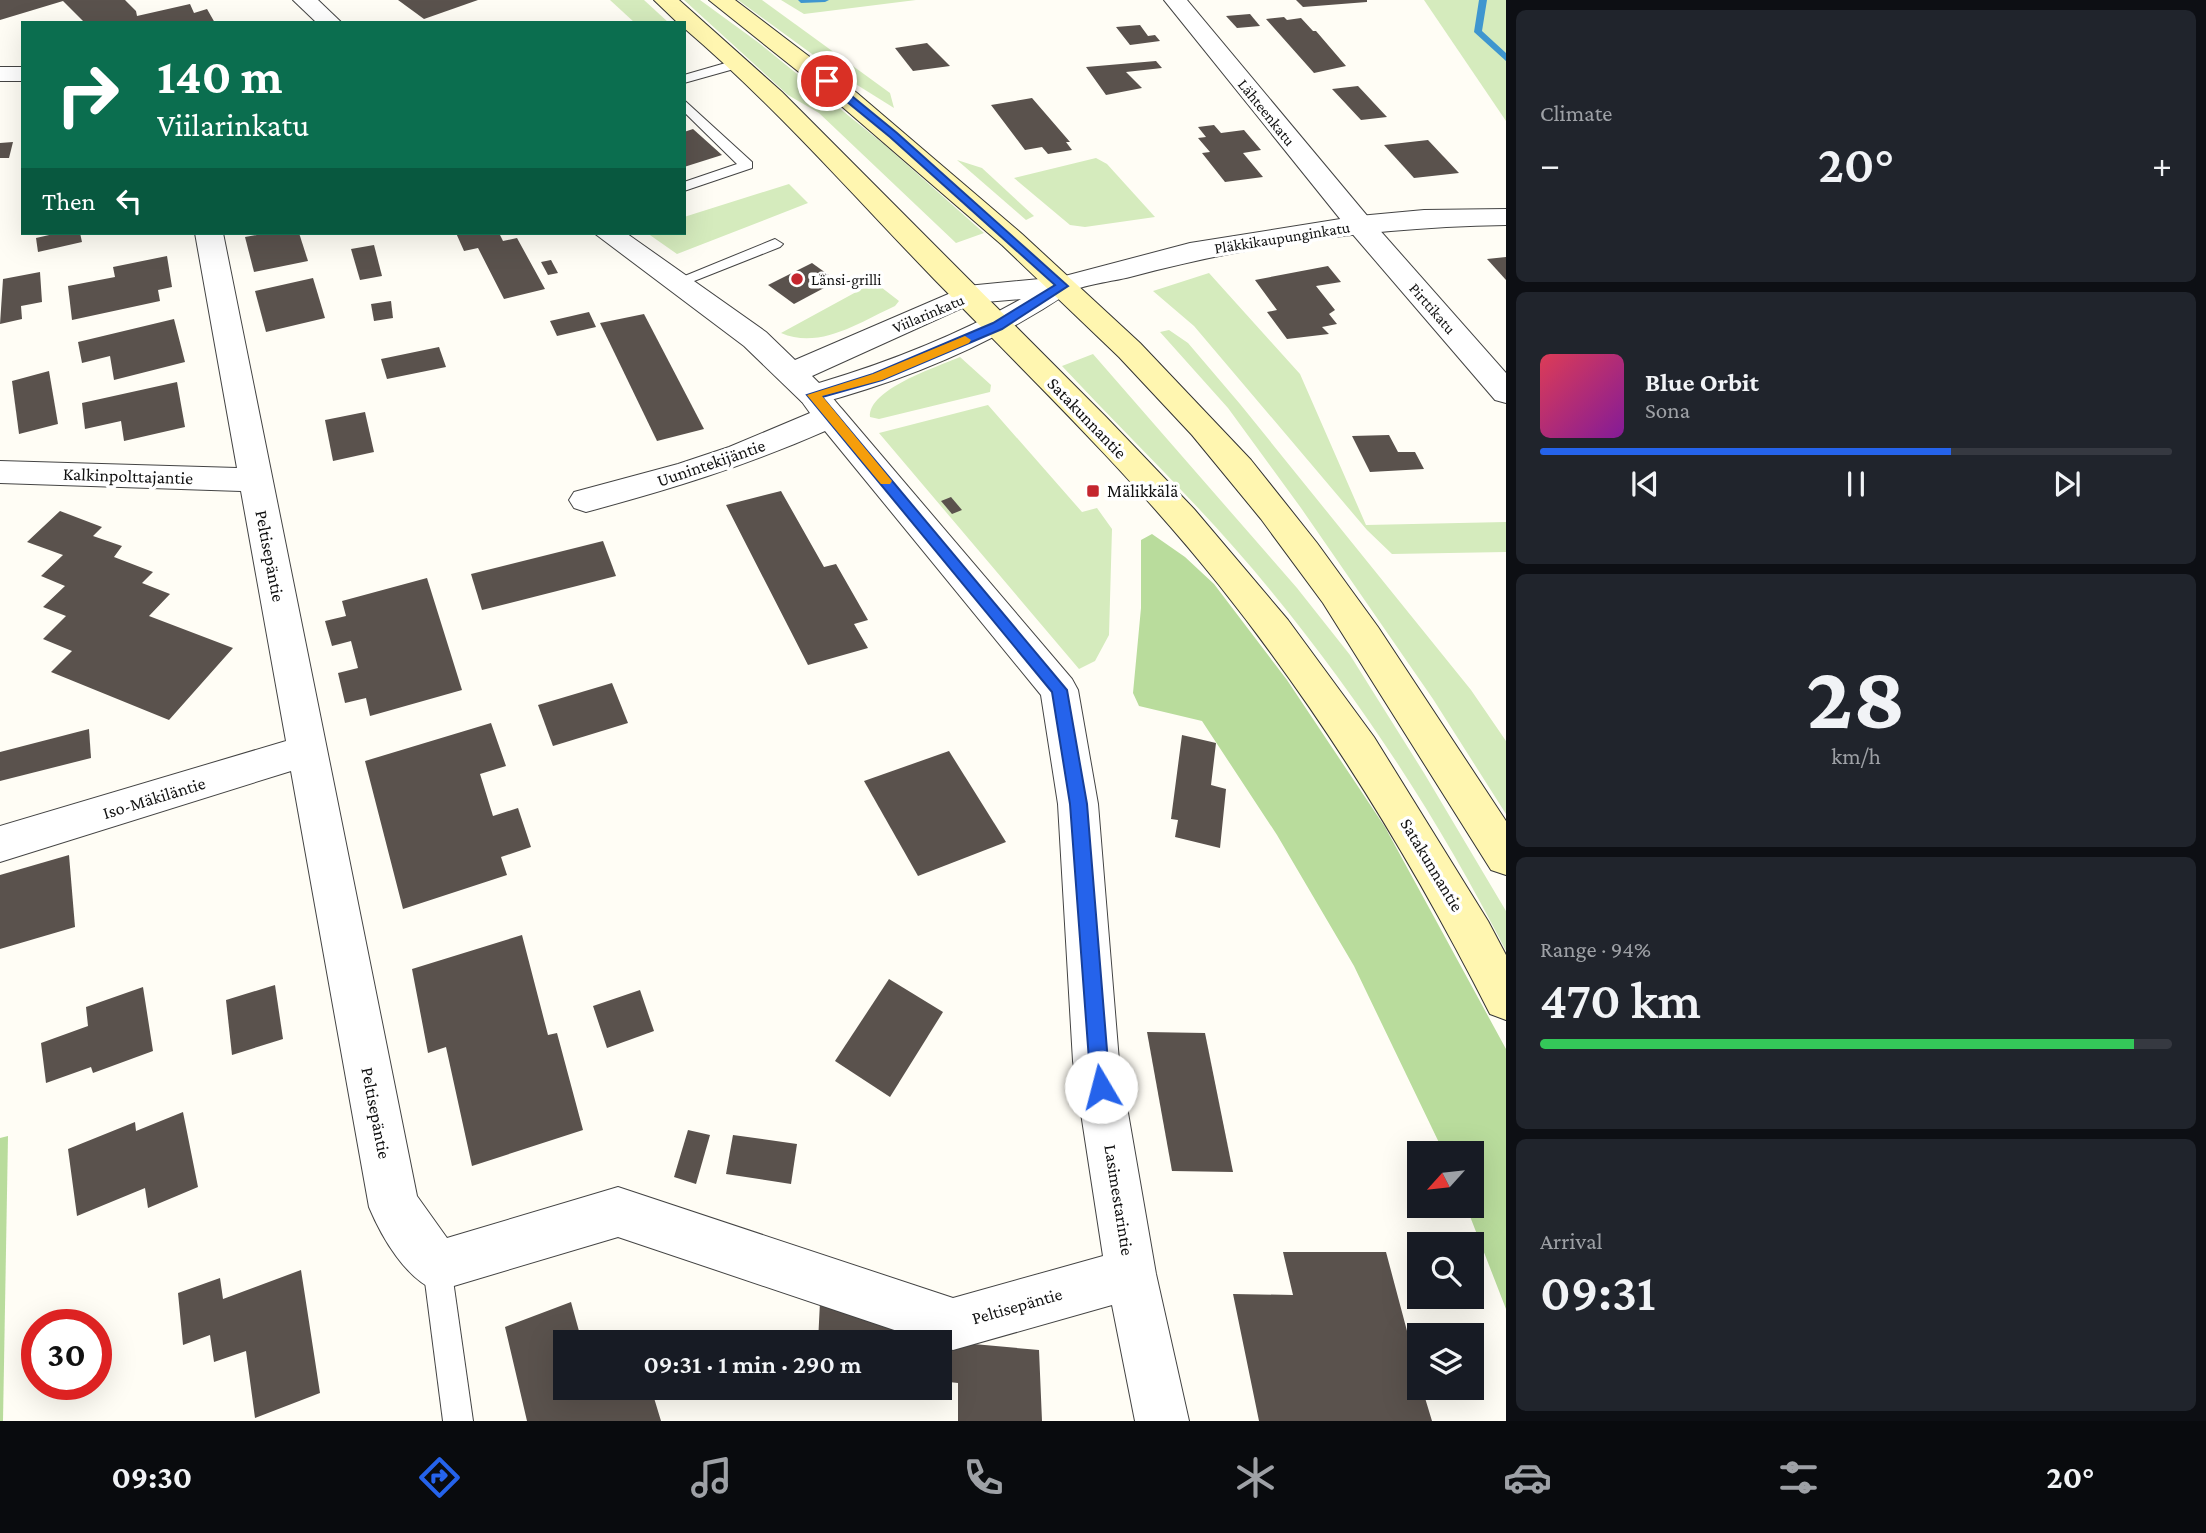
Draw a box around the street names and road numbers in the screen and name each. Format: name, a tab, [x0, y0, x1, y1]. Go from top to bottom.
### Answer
street label: Lähteenkatu	[1235, 76, 1299, 149]
street label: Pläkkikaupunginkatu	[1213, 218, 1352, 258]
street label: Pirttikatu	[1406, 280, 1460, 337]
street label: Viilarinkatu	[890, 291, 967, 336]
street label: Satakunnantie	[1043, 373, 1131, 463]
street label: Uunintekijäntie	[654, 435, 768, 492]
street label: Kalkinpolttajantie	[62, 464, 194, 489]
street label: Peltisepäntie	[251, 508, 289, 604]
street label: Iso-Mäkiläntie	[100, 773, 208, 823]
street label: Satakunnantie	[1396, 815, 1468, 915]
street label: Peltisepäntie	[357, 1065, 395, 1161]
street label: Lasimestarintie	[1100, 1143, 1138, 1257]
street label: Peltisepäntie	[970, 1284, 1065, 1328]

